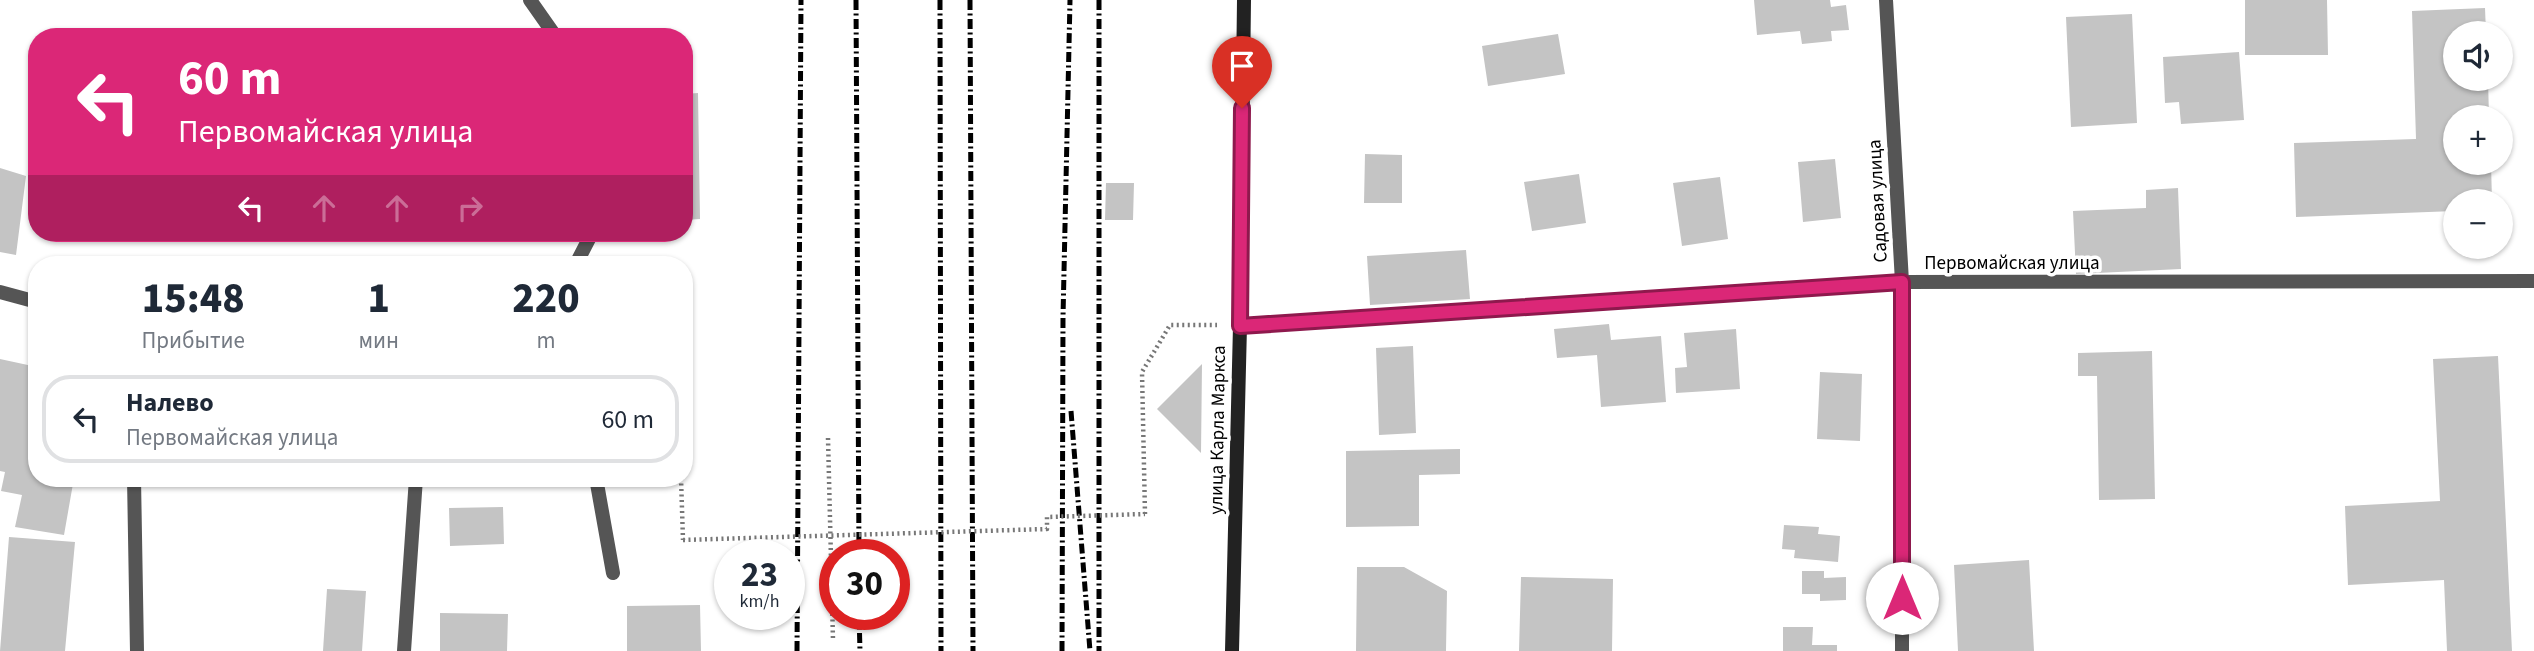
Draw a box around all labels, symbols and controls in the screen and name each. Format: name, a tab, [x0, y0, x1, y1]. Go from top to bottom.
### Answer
map controls	[2443, 21, 2513, 259]
button: sound	[2443, 21, 2513, 91]
pin	[1212, 36, 1272, 108]
text: 60 m	[178, 44, 282, 114]
icon: arrive	[1223, 47, 1261, 85]
icon: left	[63, 56, 154, 147]
button: +	[2443, 105, 2513, 175]
text: Первомайская улица	[178, 109, 473, 155]
street label: Садовая улица	[1861, 139, 1895, 263]
icon: left	[232, 189, 270, 227]
icon: ahead	[305, 189, 343, 227]
icon: ahead	[378, 189, 416, 227]
icon: right	[451, 189, 489, 227]
button: −	[2443, 189, 2513, 259]
street label: Первомайская улица	[1924, 250, 2100, 277]
text: 15:48	[142, 269, 245, 329]
text: 1	[367, 269, 390, 329]
text: 220	[512, 269, 580, 329]
text: Прибытие	[141, 324, 245, 357]
text: мин	[358, 324, 399, 357]
text: m	[536, 324, 555, 357]
street label: улица Карла Маркса	[1203, 345, 1233, 515]
text: Налево	[126, 384, 214, 421]
icon: left	[67, 400, 105, 438]
text: 60 m	[601, 401, 654, 438]
text: Первомайская улица	[126, 421, 338, 454]
speed limit sign: 30	[819, 539, 910, 630]
text: 23	[741, 550, 778, 600]
position arrow	[1865, 561, 1939, 635]
text: km/h	[740, 589, 779, 614]

